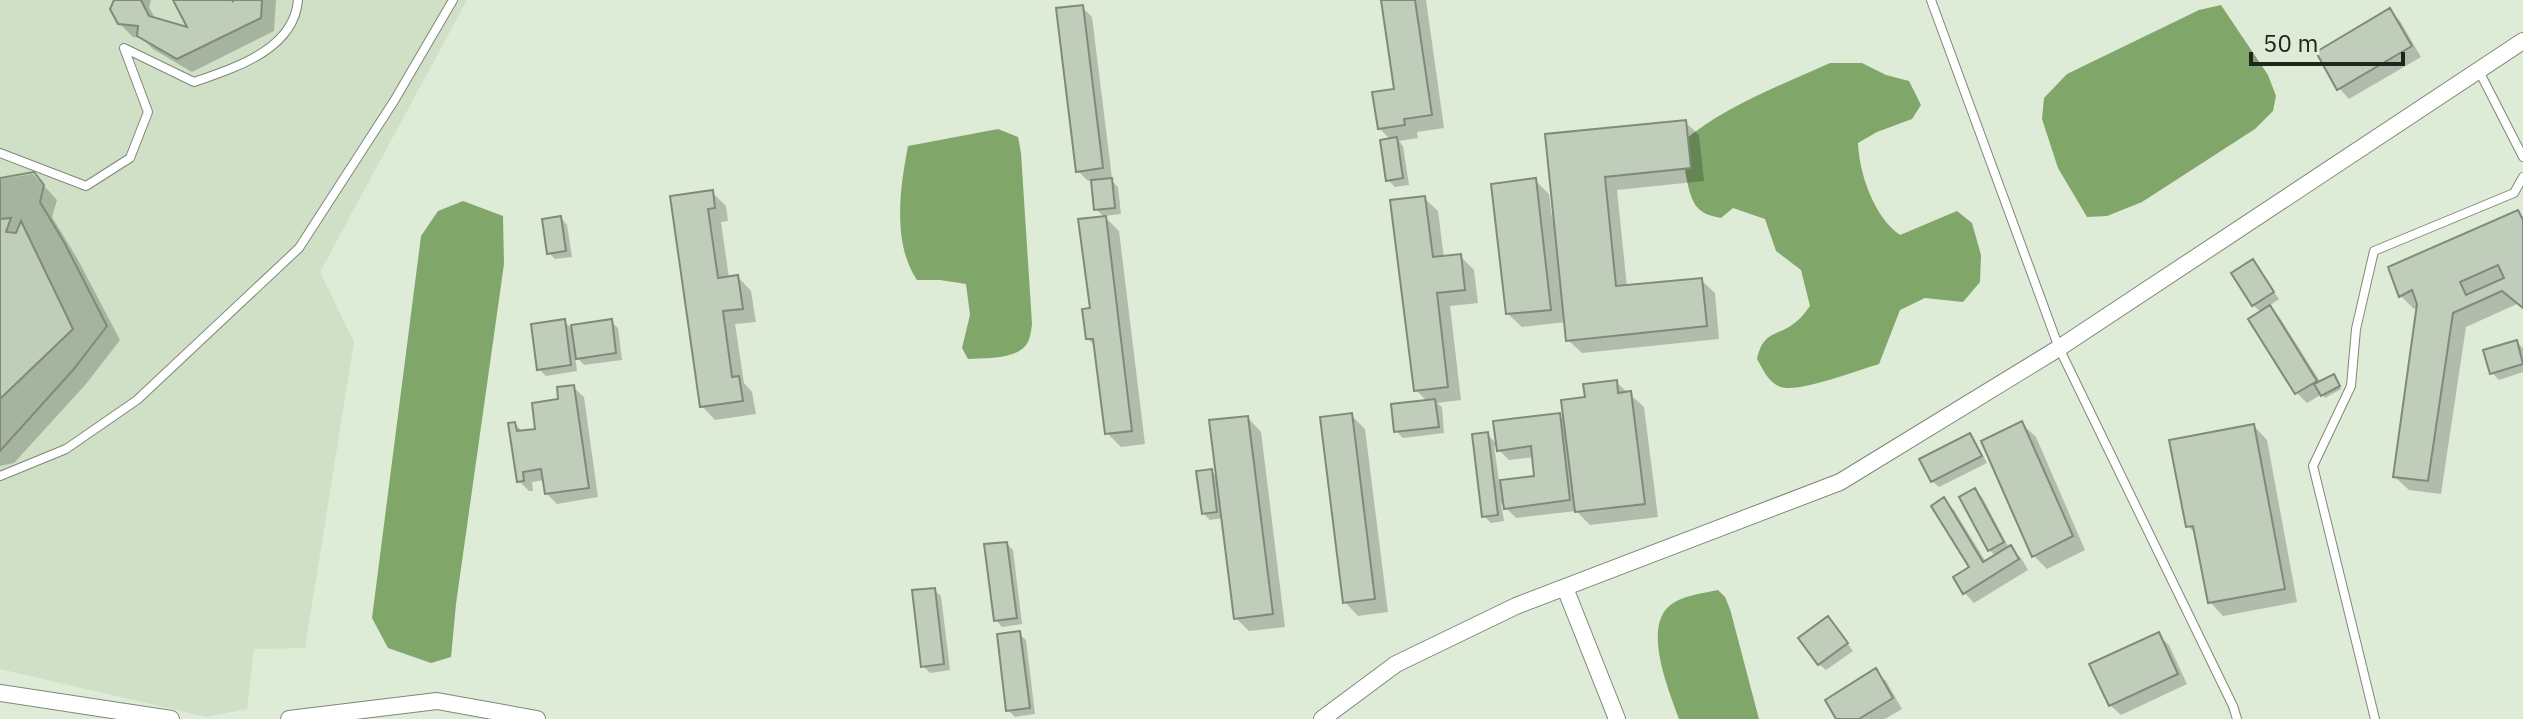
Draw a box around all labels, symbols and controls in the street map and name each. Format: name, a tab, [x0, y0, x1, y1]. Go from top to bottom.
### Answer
scale bar	[2251, 16, 2403, 66]
text: 50 m	[2263, 27, 2318, 59]

